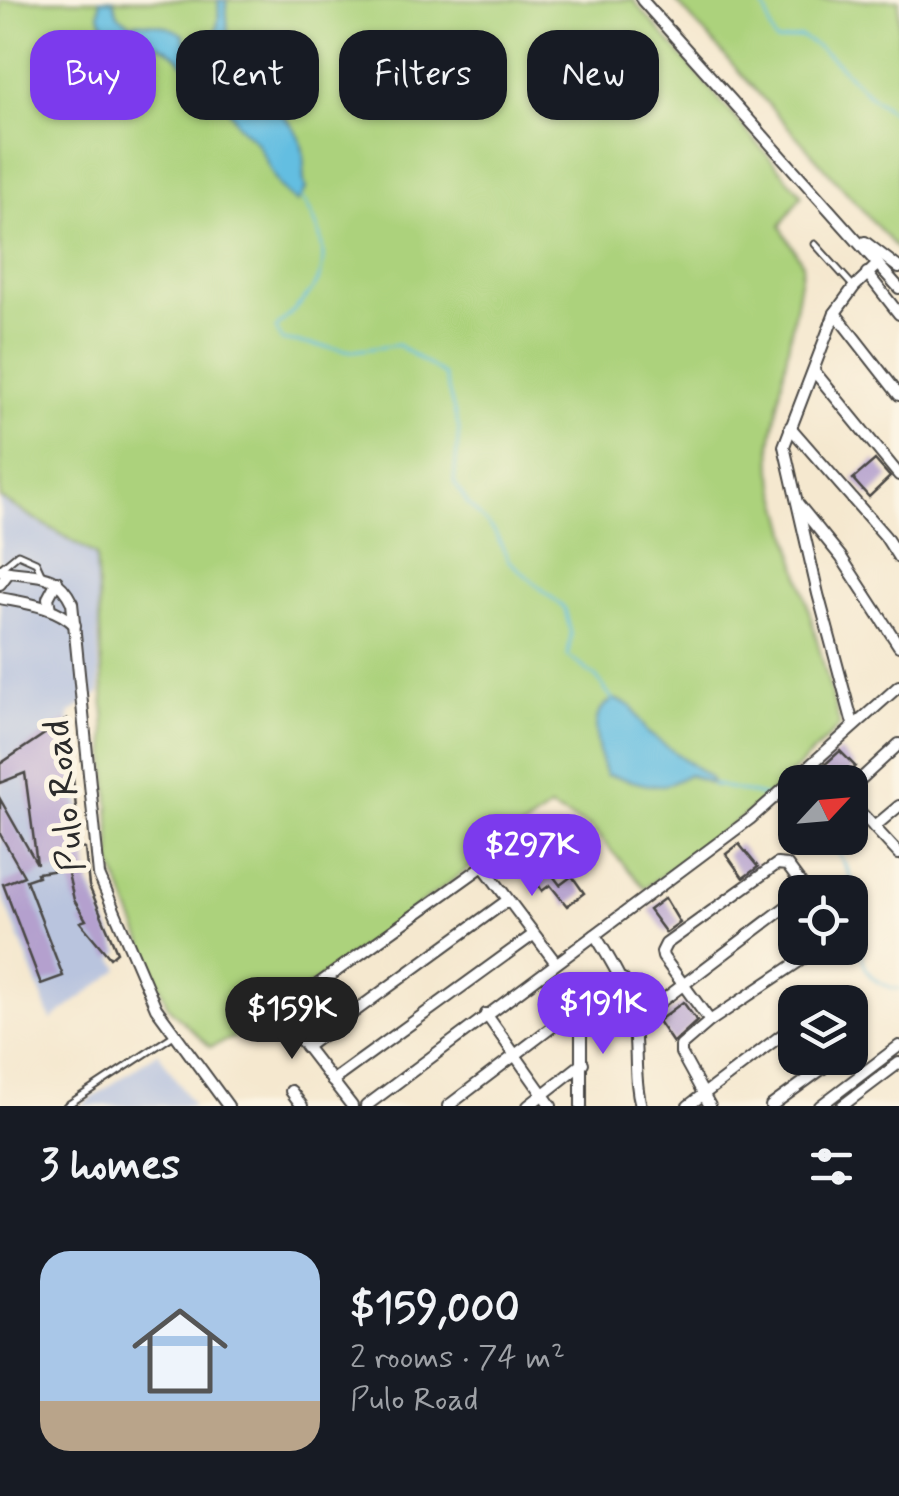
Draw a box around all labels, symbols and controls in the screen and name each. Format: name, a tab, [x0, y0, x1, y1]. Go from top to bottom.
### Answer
chip: Buy	[30, 30, 156, 120]
chip: Rent	[176, 30, 319, 120]
chip: Filters	[339, 30, 507, 120]
chip: New	[527, 30, 659, 120]
street label: Pulo Road	[33, 717, 98, 874]
north arrow	[778, 765, 868, 855]
map controls	[778, 765, 868, 1075]
pin: $297K	[462, 814, 602, 899]
text: $297K	[485, 825, 579, 867]
button: locate	[778, 875, 868, 965]
pin: $191K	[533, 972, 673, 1057]
pin: $159K	[222, 977, 362, 1062]
text: $191K	[559, 983, 647, 1025]
button: layers	[778, 985, 868, 1075]
text: $159K	[247, 988, 337, 1030]
text: 3 homes	[40, 1139, 180, 1194]
icon: filters	[804, 1139, 859, 1194]
text: $159,000	[350, 1282, 520, 1337]
icon: home	[120, 1291, 240, 1411]
text: 2 rooms · 74 m²	[350, 1337, 565, 1379]
text: Pulo Road	[350, 1379, 479, 1421]

